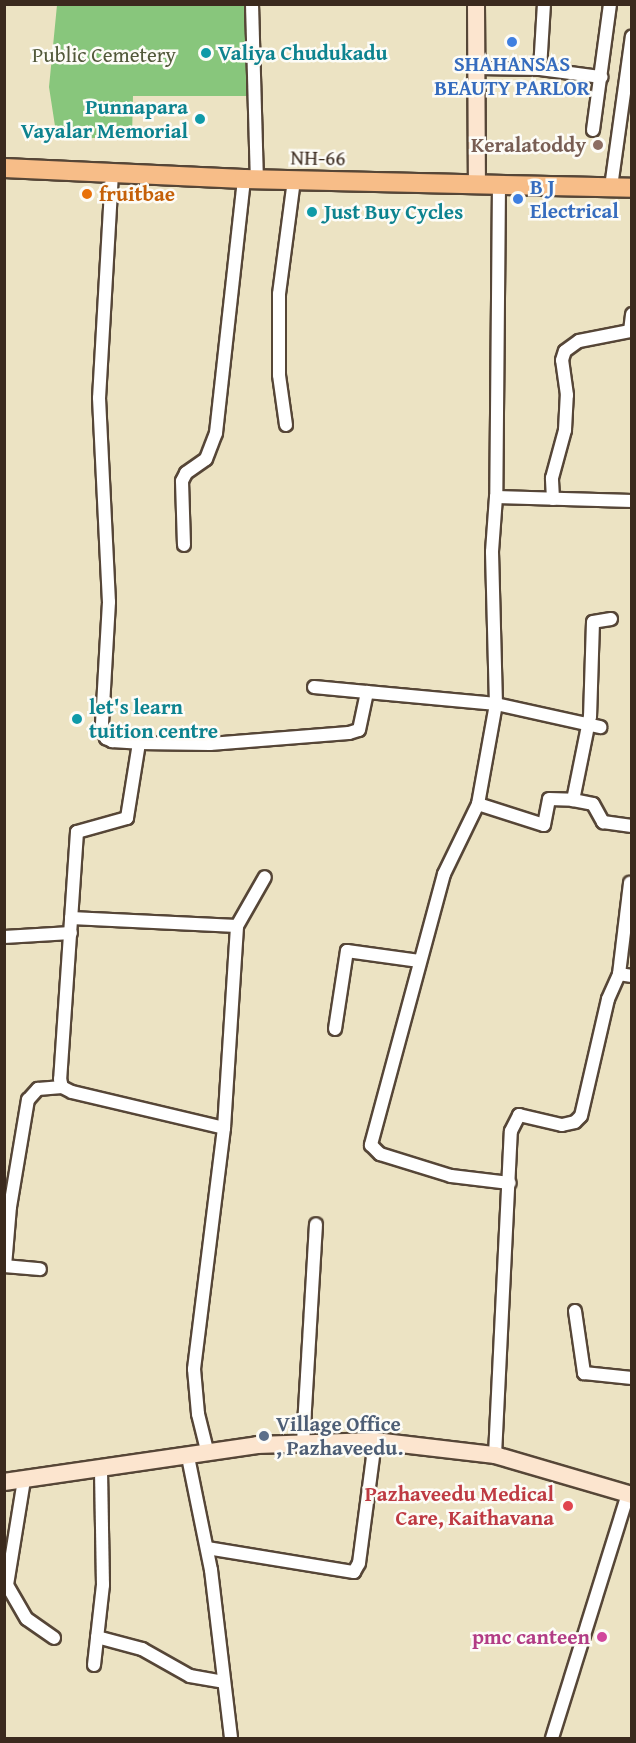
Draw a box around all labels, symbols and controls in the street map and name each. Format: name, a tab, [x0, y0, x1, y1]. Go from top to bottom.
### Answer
marker: SHAHANSAS BEAUTY PARLOR	[505, 35, 519, 49]
place label: Valiya Chudukadu	[218, 40, 388, 66]
park label: Public Cemetery	[32, 42, 176, 68]
marker: Valiya Chudukadu	[199, 46, 213, 60]
place label: SHAHANSAS BEAUTY PARLOR	[434, 51, 590, 101]
place label: Punnapara Vayalar Memorial	[21, 94, 188, 144]
marker: Punnapara Vayalar Memorial	[193, 112, 207, 126]
place label: Keralatoddy	[471, 132, 586, 158]
marker: Keralatoddy	[591, 138, 605, 152]
street label: NH-66	[290, 145, 346, 171]
place label: B J Electrical	[530, 174, 619, 224]
place label: fruitbae	[99, 181, 175, 207]
marker: fruitbae	[80, 187, 94, 201]
marker: B J Electrical	[511, 192, 525, 206]
place label: Just Buy Cycles	[324, 199, 463, 225]
marker: Just Buy Cycles	[305, 205, 319, 219]
place label: let's learn tuition centre	[89, 694, 218, 744]
marker: let's learn tuition centre	[70, 712, 84, 726]
place label: Village Office , Pazhaveedu.	[276, 1411, 403, 1461]
marker: Village Office , Pazhaveedu.	[257, 1429, 271, 1443]
place label: Pazhaveedu Medical Care, Kaithavana	[365, 1481, 554, 1531]
marker: Pazhaveedu Medical Care, Kaithavana	[559, 1497, 577, 1515]
place label: pmc canteen	[472, 1624, 590, 1650]
marker: pmc canteen	[595, 1630, 609, 1644]

